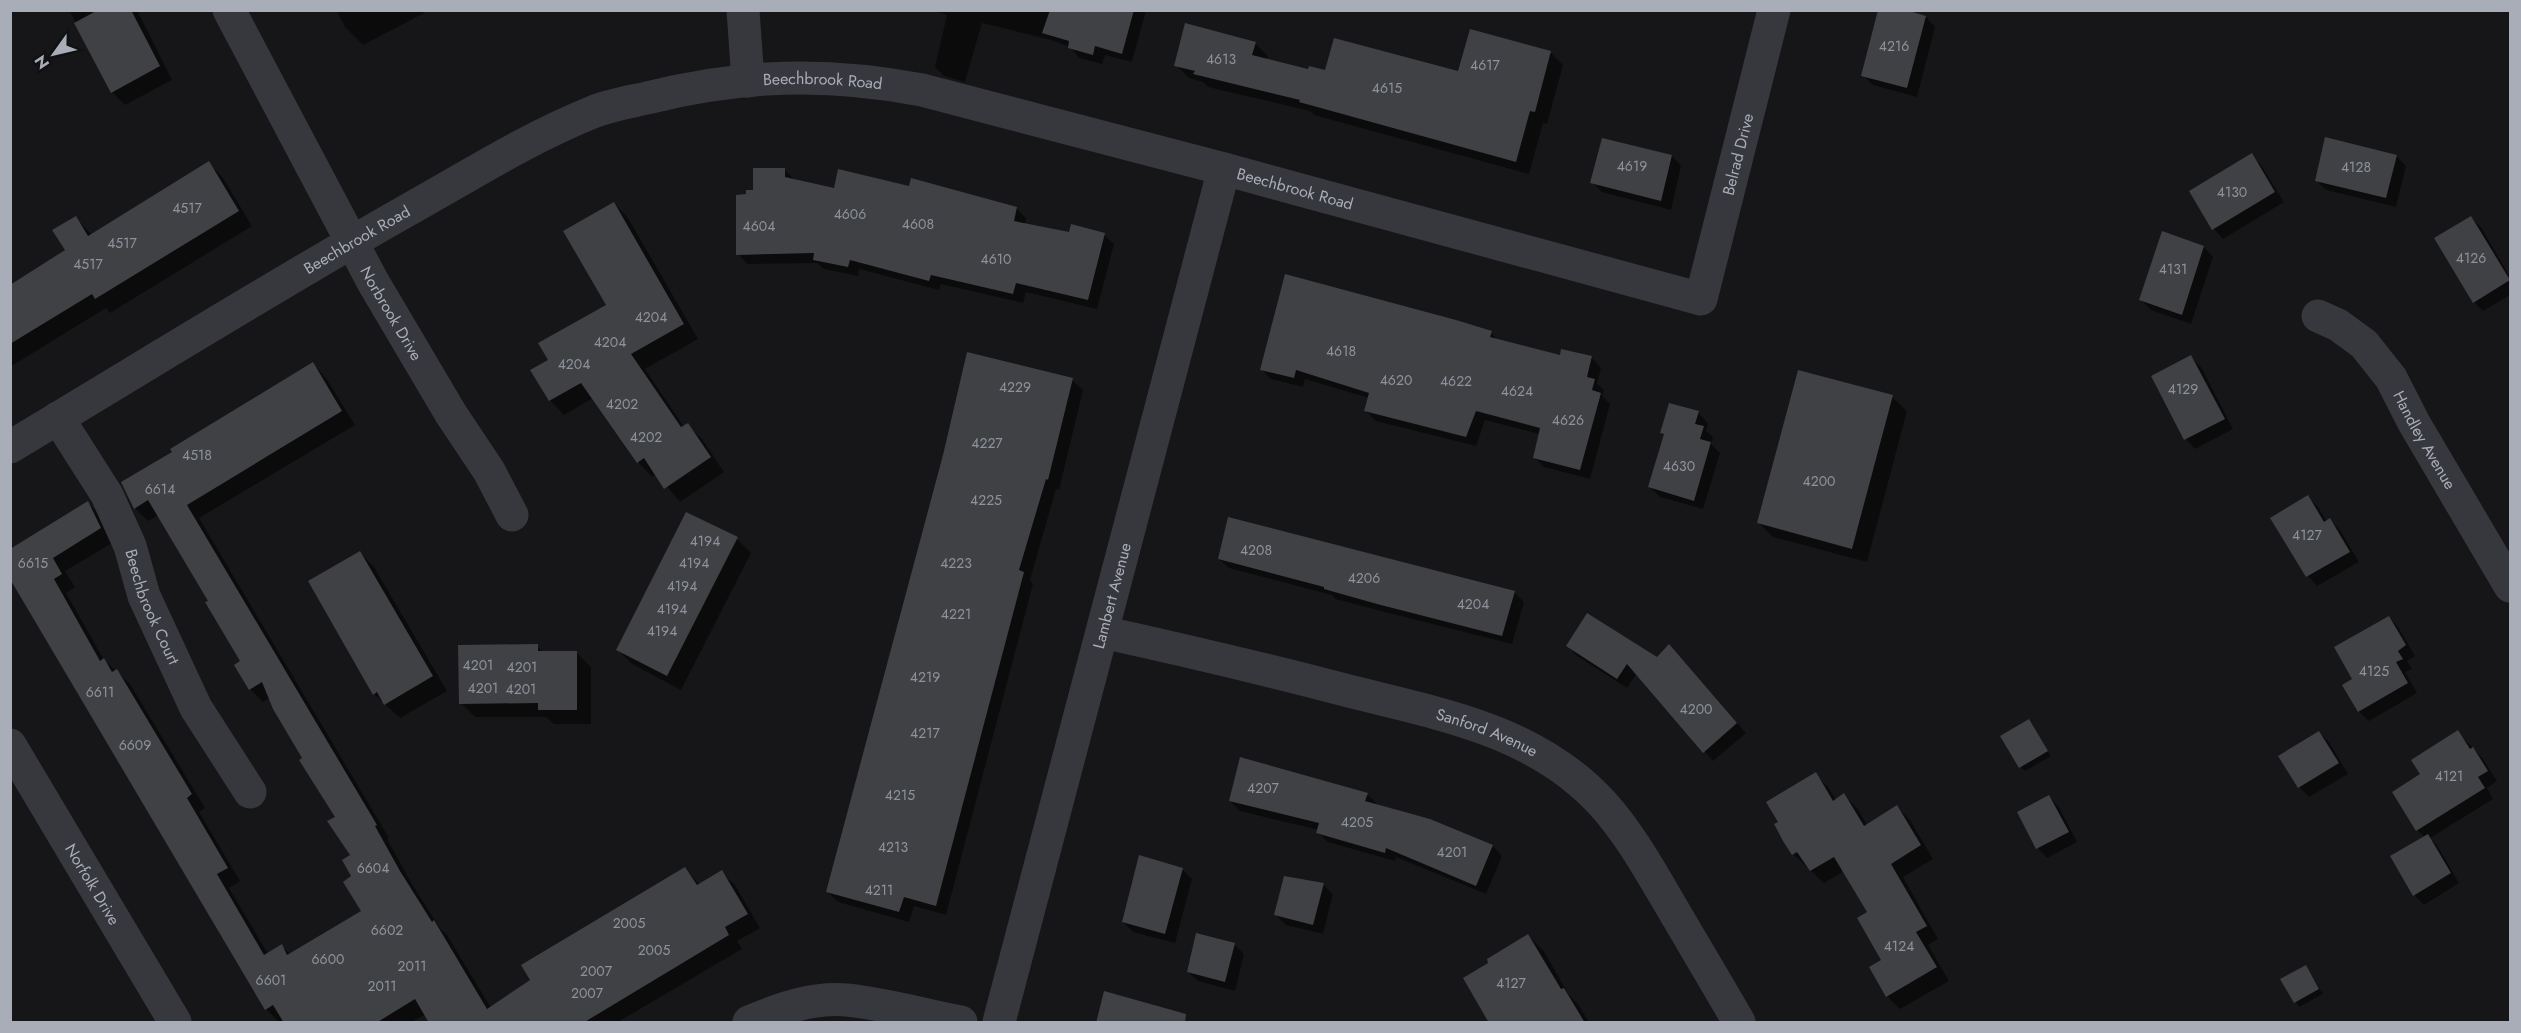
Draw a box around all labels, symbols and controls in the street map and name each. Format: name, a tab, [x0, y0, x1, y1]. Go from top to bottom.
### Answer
north arrow	[24, 24, 84, 84]
house number: 4216	[1879, 36, 1909, 56]
house number: 4613	[1206, 49, 1236, 69]
text: N	[29, 50, 55, 74]
house number: 4617	[1470, 55, 1501, 75]
street label: Beechbrook Road	[762, 67, 884, 95]
house number: 4615	[1372, 78, 1402, 98]
street label: Belrad Drive	[1716, 111, 1759, 198]
house number: 4619	[1617, 156, 1647, 176]
house number: 4128	[2341, 157, 2371, 177]
street label: Beechbrook Road	[1234, 162, 1356, 215]
house number: 4130	[2217, 182, 2247, 202]
house number: 4517	[172, 198, 202, 218]
street label: Beechbrook Road	[299, 200, 414, 280]
house number: 4606	[834, 204, 866, 224]
house number: 4608	[902, 214, 934, 234]
house number: 4604	[743, 216, 775, 236]
house number: 4517	[107, 233, 137, 253]
house number: 4126	[2456, 248, 2486, 268]
house number: 4610	[981, 249, 1011, 269]
house number: 4517	[73, 254, 103, 274]
house number: 4131	[2159, 259, 2187, 279]
street label: Norbrook Drive	[355, 262, 428, 365]
house number: 4204	[635, 307, 667, 327]
house number: 4204	[594, 332, 626, 352]
house number: 4618	[1326, 341, 1356, 361]
house number: 4204	[558, 354, 590, 374]
house number: 4620	[1380, 370, 1412, 390]
house number: 4622	[1440, 371, 1472, 391]
house number: 4229	[999, 377, 1031, 397]
house number: 4129	[2168, 379, 2198, 399]
house number: 4624	[1501, 381, 1533, 401]
street label: Handley Avenue	[2388, 386, 2462, 493]
house number: 4202	[606, 394, 638, 414]
house number: 4626	[1552, 410, 1584, 430]
house number: 4202	[630, 427, 662, 447]
house number: 4227	[971, 433, 1003, 453]
house number: 4518	[182, 445, 212, 465]
house number: 4630	[1663, 456, 1695, 476]
house number: 4200	[1803, 471, 1835, 491]
house number: 6614	[145, 479, 175, 499]
house number: 4225	[970, 490, 1002, 510]
house number: 4127	[2292, 525, 2323, 545]
house number: 4194	[690, 531, 720, 551]
street label: Lambert Avenue	[1086, 540, 1136, 651]
house number: 4208	[1240, 540, 1272, 560]
street label: Beechbrook Court	[120, 546, 186, 668]
house number: 6615	[18, 553, 48, 573]
house number: 4194	[679, 553, 709, 573]
house number: 4223	[940, 553, 972, 573]
house number: 4206	[1348, 568, 1380, 588]
house number: 4194	[667, 576, 697, 596]
house number: 4204	[1457, 594, 1489, 614]
house number: 4194	[657, 599, 687, 619]
house number: 4221	[941, 604, 971, 624]
house number: 4194	[647, 621, 677, 641]
house number: 4201	[463, 655, 493, 675]
house number: 4201	[507, 657, 537, 677]
house number: 4125	[2359, 661, 2389, 681]
house number: 4219	[910, 667, 940, 687]
house number: 4201	[468, 678, 498, 698]
house number: 4201	[506, 679, 536, 699]
house number: 6611	[86, 682, 114, 702]
house number: 4200	[1680, 699, 1712, 719]
street label: Sanford Avenue	[1433, 702, 1542, 762]
house number: 4217	[910, 723, 941, 743]
house number: 6609	[119, 735, 151, 755]
house number: 4121	[2435, 766, 2463, 786]
house number: 4207	[1247, 778, 1280, 798]
house number: 4215	[885, 785, 915, 805]
house number: 4205	[1341, 812, 1373, 832]
house number: 4213	[878, 837, 908, 857]
street label: Norfolk Drive	[60, 839, 126, 929]
house number: 4201	[1437, 842, 1467, 862]
house number: 6604	[357, 858, 389, 878]
house number: 4211	[865, 880, 893, 900]
house number: 2005	[613, 913, 645, 933]
house number: 6602	[371, 920, 403, 940]
house number: 4124	[1884, 936, 1914, 956]
house number: 2005	[638, 940, 670, 960]
house number: 6600	[312, 949, 344, 969]
house number: 2011	[398, 956, 426, 976]
house number: 2007	[580, 961, 613, 981]
house number: 6601	[256, 970, 286, 990]
house number: 4127	[1496, 973, 1527, 993]
house number: 2011	[368, 976, 396, 996]
house number: 2007	[571, 983, 604, 1003]

